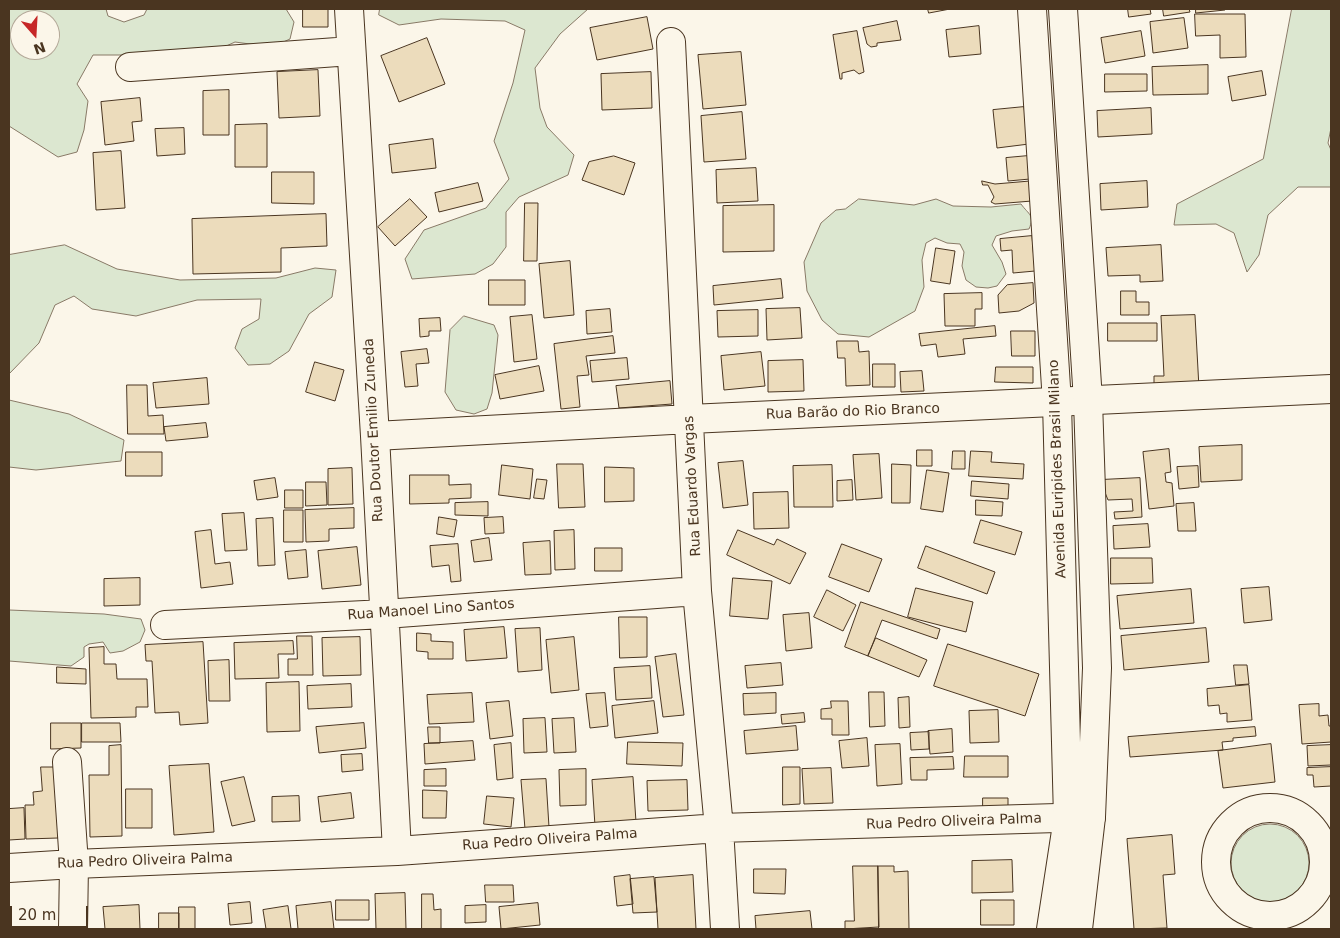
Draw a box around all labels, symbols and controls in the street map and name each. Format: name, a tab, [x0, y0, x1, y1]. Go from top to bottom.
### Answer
north arrow	[10, 10, 60, 60]
text: N	[31, 39, 48, 58]
street label: Rua Doutor Emilio Zuneda	[361, 338, 387, 522]
street label: Avenida Euripides Brasil Milano	[1046, 359, 1070, 579]
street label: Rua Barão do Rio Branco	[766, 401, 940, 423]
street label: Rua Eduardo Vargas	[681, 415, 705, 557]
street label: Rua Manoel Lino Santos	[347, 596, 515, 624]
street label: Rua Pedro Oliveira Palma	[866, 811, 1042, 833]
street label: Rua Pedro Oliveira Palma	[462, 825, 638, 855]
street label: Rua Pedro Oliveira Palma	[57, 850, 233, 872]
scale bar	[12, 896, 90, 928]
text: 20 m	[18, 906, 56, 924]

